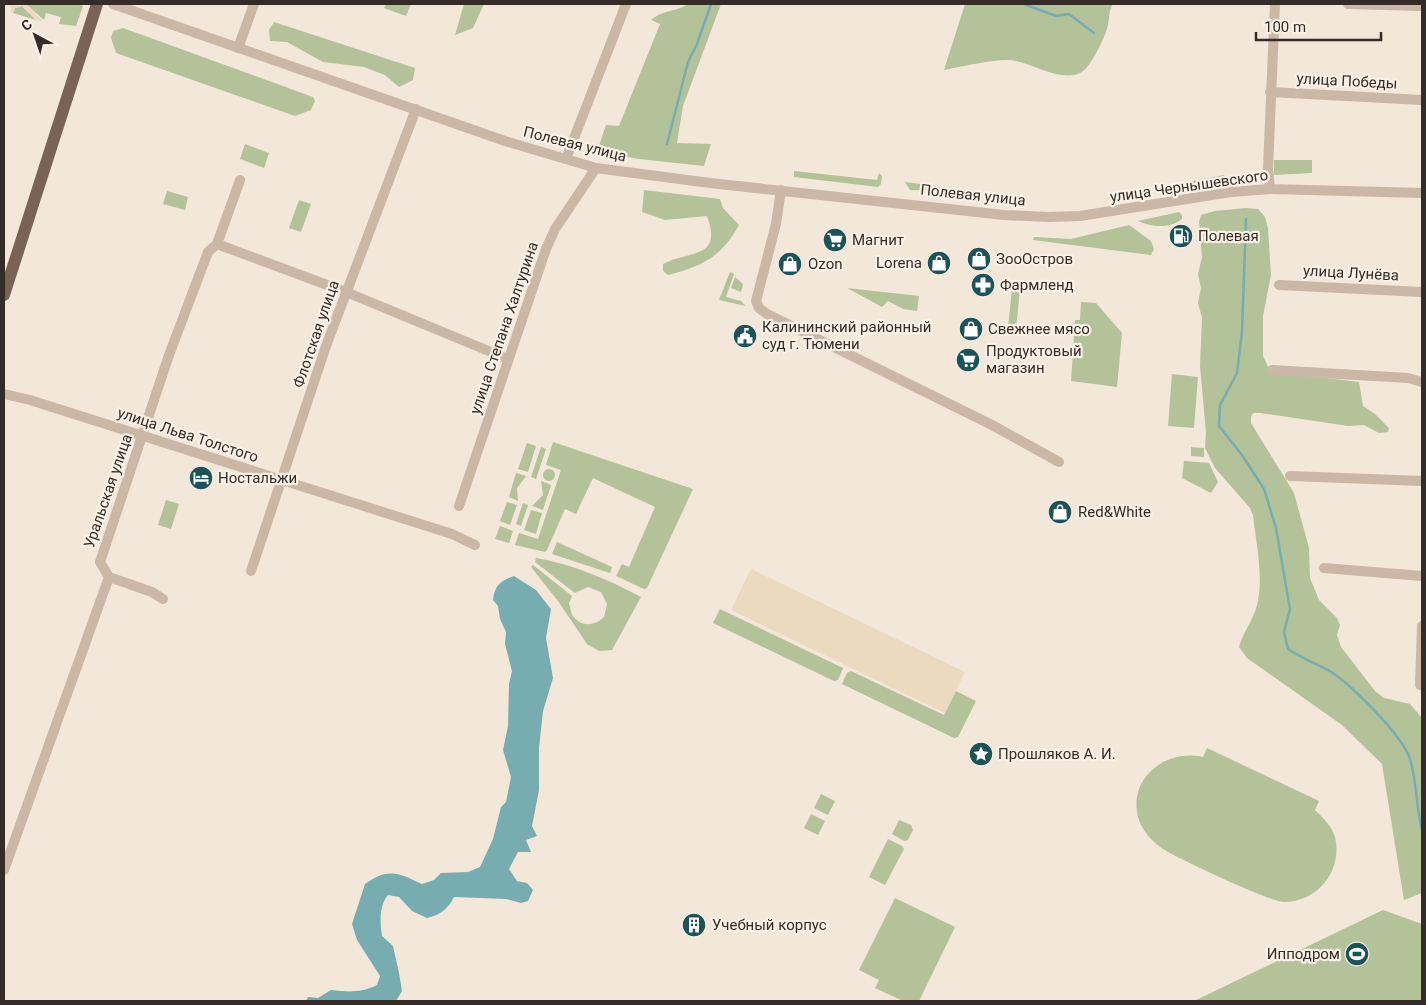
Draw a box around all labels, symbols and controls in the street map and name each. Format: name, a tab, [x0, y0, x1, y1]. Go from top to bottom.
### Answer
north arrow	[10, 10, 60, 60]
scale bar	[1256, 10, 1381, 42]
text: С	[18, 16, 35, 34]
text: 100 m	[1264, 18, 1306, 36]
street label: улица Победы	[1296, 69, 1398, 93]
street label: Полевая улица	[522, 122, 628, 166]
street label: улица Чернышевского	[1109, 166, 1269, 206]
street label: Полевая улица	[920, 181, 1026, 209]
fuel station icon: Полевая	[1168, 223, 1194, 249]
supermarket icon: Магнит	[822, 227, 848, 253]
place label: Полевая	[1198, 227, 1259, 245]
place label: Магнит	[852, 231, 904, 249]
street label: улица Степана Халтурина	[466, 239, 542, 417]
shop icon: ЗооОстров	[966, 246, 992, 272]
shop icon: Lorena	[926, 250, 952, 276]
place label: ЗооОстров	[996, 250, 1073, 268]
shop icon: Ozon	[777, 251, 803, 277]
place label: Lorena	[876, 254, 922, 272]
place label: Ozon	[808, 255, 842, 273]
street label: улица Лунёва	[1303, 262, 1399, 284]
pharmacy icon: Фармленд	[970, 272, 996, 298]
place label: Фармленд	[1000, 276, 1074, 294]
street label: Флотская улица	[289, 278, 343, 390]
shop icon: Свежнее мясо	[958, 316, 984, 342]
place label: Калининский районный суд г. Тюмени	[762, 318, 931, 353]
place label: Свежнее мясо	[988, 320, 1090, 338]
public building icon: Калининский районный суд г. Тюмени	[732, 323, 758, 349]
place label: Продуктовый магазин	[986, 342, 1082, 377]
supermarket icon: Продуктовый магазин	[955, 347, 981, 373]
street label: улица Льва Толстого	[115, 404, 261, 466]
street label: Уральская улица	[80, 432, 136, 550]
hotel icon: Ностальжи	[188, 465, 214, 491]
place label: Ностальжи	[218, 469, 297, 487]
shop icon: Red&White	[1047, 499, 1073, 525]
place label: Red&White	[1078, 503, 1151, 521]
place icon: Прошляков А. И.	[968, 741, 994, 767]
place label: Прошляков А. И.	[998, 745, 1116, 763]
building icon: Учебный корпус	[681, 912, 707, 938]
place label: Учебный корпус	[712, 916, 827, 934]
sports icon: Ипподром	[1344, 941, 1370, 967]
place label: Ипподром	[1267, 945, 1340, 963]

